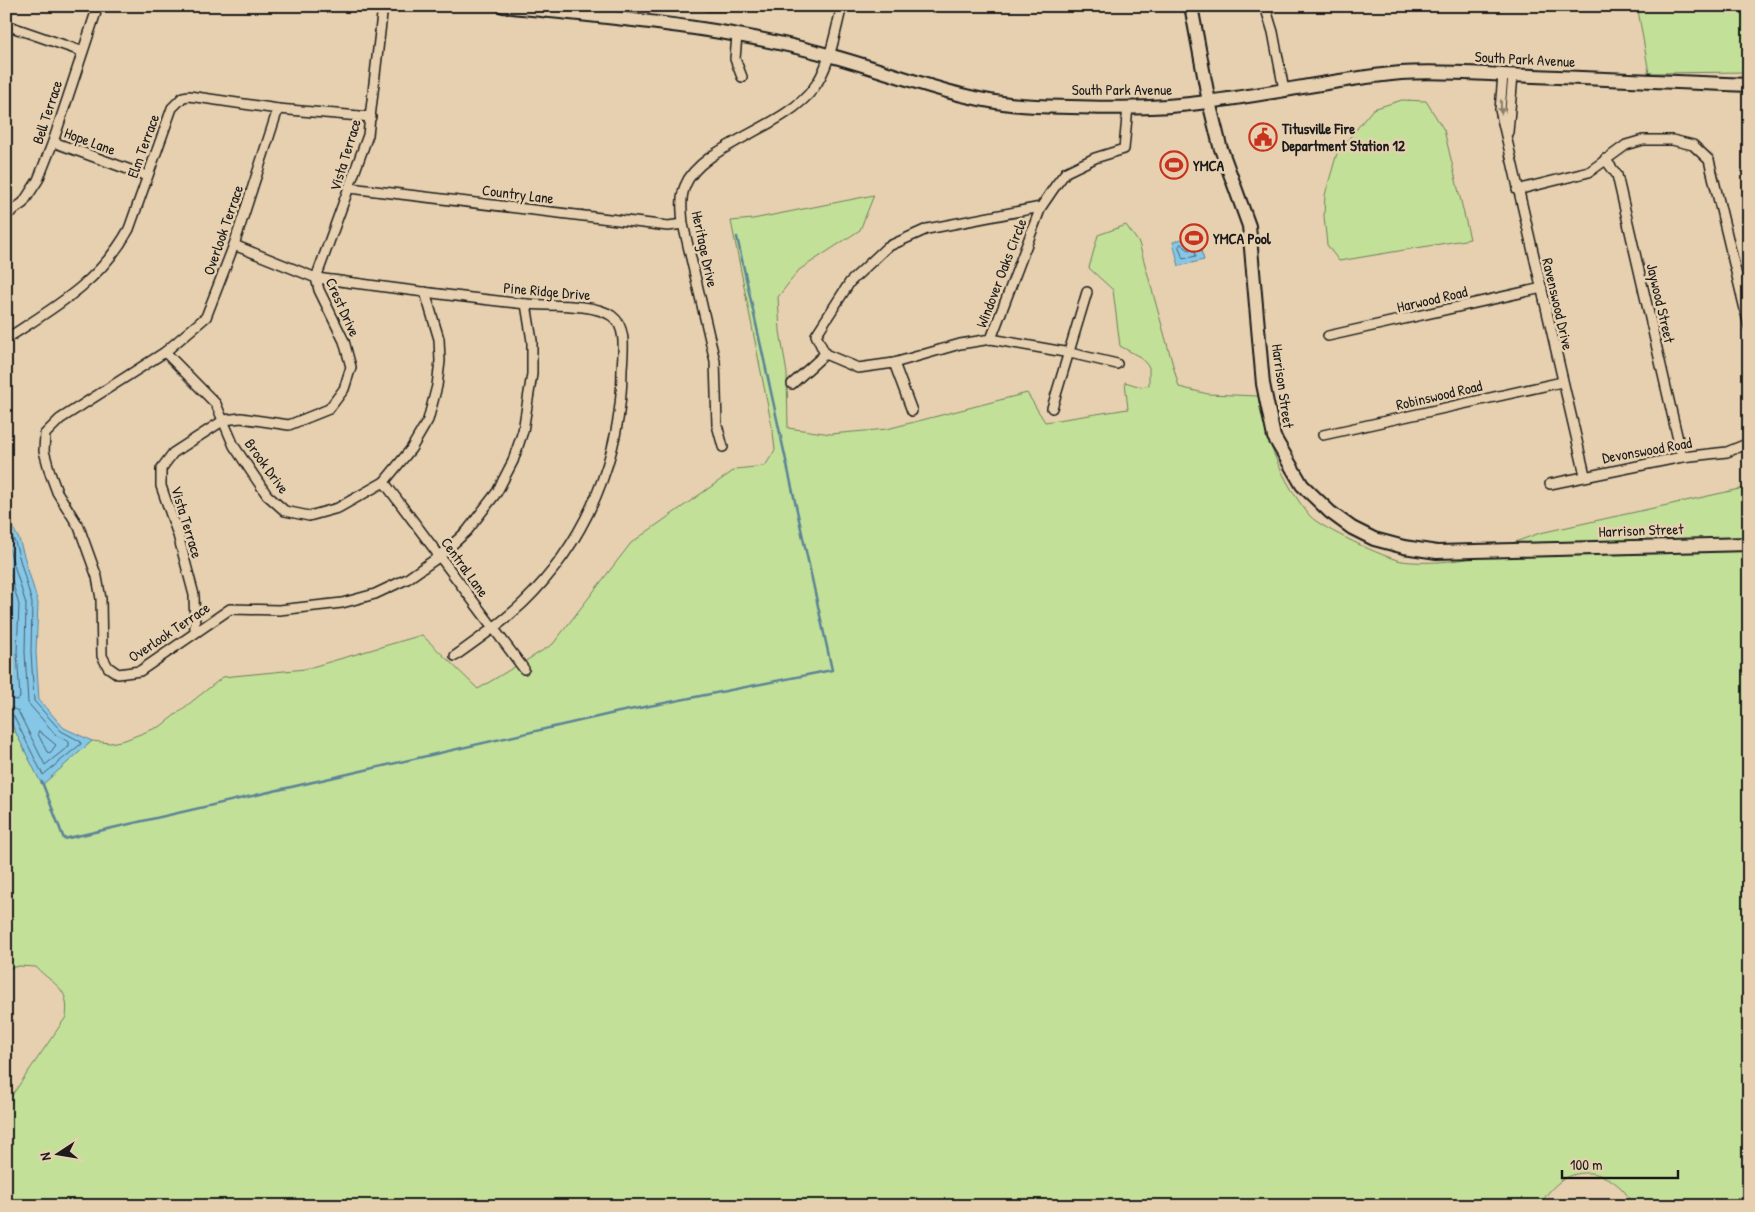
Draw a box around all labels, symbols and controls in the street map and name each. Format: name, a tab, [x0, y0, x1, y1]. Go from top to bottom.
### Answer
street label: South Park Avenue	[1474, 46, 1576, 72]
street label: Bell Terrace	[27, 77, 67, 146]
street label: South Park Avenue	[1072, 79, 1172, 100]
one-way arrow	[1497, 99, 1505, 115]
street label: Elm Terrace	[122, 111, 164, 181]
street label: Vista Terrace	[324, 116, 366, 194]
place label: Titusville Fire Department Station 12	[1281, 118, 1406, 157]
street label: Hope Lane	[61, 122, 119, 160]
public building icon: Titusville Fire Department Station 12	[1248, 122, 1278, 152]
sports icon: YMCA	[1159, 150, 1189, 180]
place label: YMCA	[1193, 155, 1225, 176]
street label: Country Lane	[481, 179, 555, 209]
street label: Overlook Terrace	[198, 182, 248, 278]
street label: Heritage Drive	[687, 209, 723, 289]
street label: Windover Oaks Circle	[971, 215, 1031, 331]
sports icon: YMCA Pool	[1179, 223, 1209, 253]
place label: YMCA Pool	[1213, 228, 1272, 249]
street label: Ravenswood Drive	[1537, 256, 1579, 352]
street label: Jaywood Street	[1642, 261, 1681, 346]
street label: Crest Drive	[321, 274, 365, 340]
street label: Pine Ridge Drive	[503, 277, 591, 305]
street label: Harwood Road	[1395, 281, 1469, 317]
street label: Harrison Street	[1267, 343, 1299, 430]
street label: Robinswood Road	[1394, 375, 1484, 415]
street label: Devonswood Road	[1601, 432, 1694, 468]
street label: Brook Drive	[240, 434, 294, 498]
street label: Vista Terrace	[166, 483, 208, 561]
street label: Harrison Street	[1598, 518, 1685, 542]
street label: Central Lane	[436, 533, 494, 601]
street label: Overlook Terrace	[124, 597, 214, 667]
north arrow	[32, 1130, 82, 1180]
scale bar	[1562, 1147, 1679, 1179]
text: N	[35, 1151, 55, 1162]
text: 100 m	[1570, 1154, 1603, 1175]

